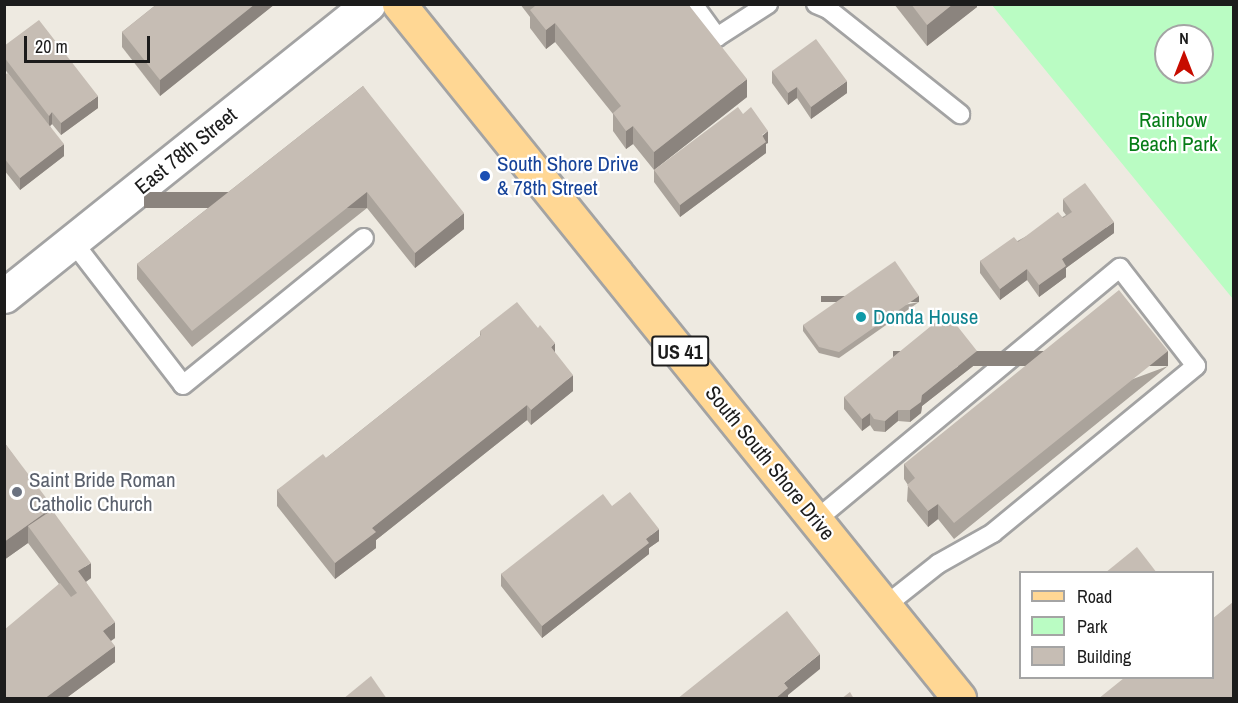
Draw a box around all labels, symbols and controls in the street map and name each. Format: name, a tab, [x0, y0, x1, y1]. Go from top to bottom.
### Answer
scale bar	[27, 24, 153, 62]
north arrow	[1154, 24, 1214, 84]
text: N	[1179, 27, 1189, 49]
text: 20 m	[35, 34, 68, 59]
street label: East 78th Street	[130, 102, 242, 200]
park label: Rainbow Beach Park	[1128, 107, 1218, 157]
place label: South Shore Drive & 78th Street	[497, 151, 639, 201]
marker: South Shore Drive & 78th Street	[478, 169, 492, 183]
place label: Donda House	[873, 304, 978, 330]
marker: Donda House	[854, 310, 868, 324]
road number: US 41	[650, 334, 710, 368]
street label: South South Shore Drive	[700, 381, 840, 545]
place label: Saint Bride Roman Catholic Church	[29, 467, 175, 517]
marker: Saint Bride Roman Catholic Church	[10, 485, 24, 499]
legend	[1019, 571, 1214, 679]
text: Road	[1077, 584, 1112, 609]
text: Park	[1077, 614, 1107, 639]
text: Building	[1077, 644, 1131, 669]

